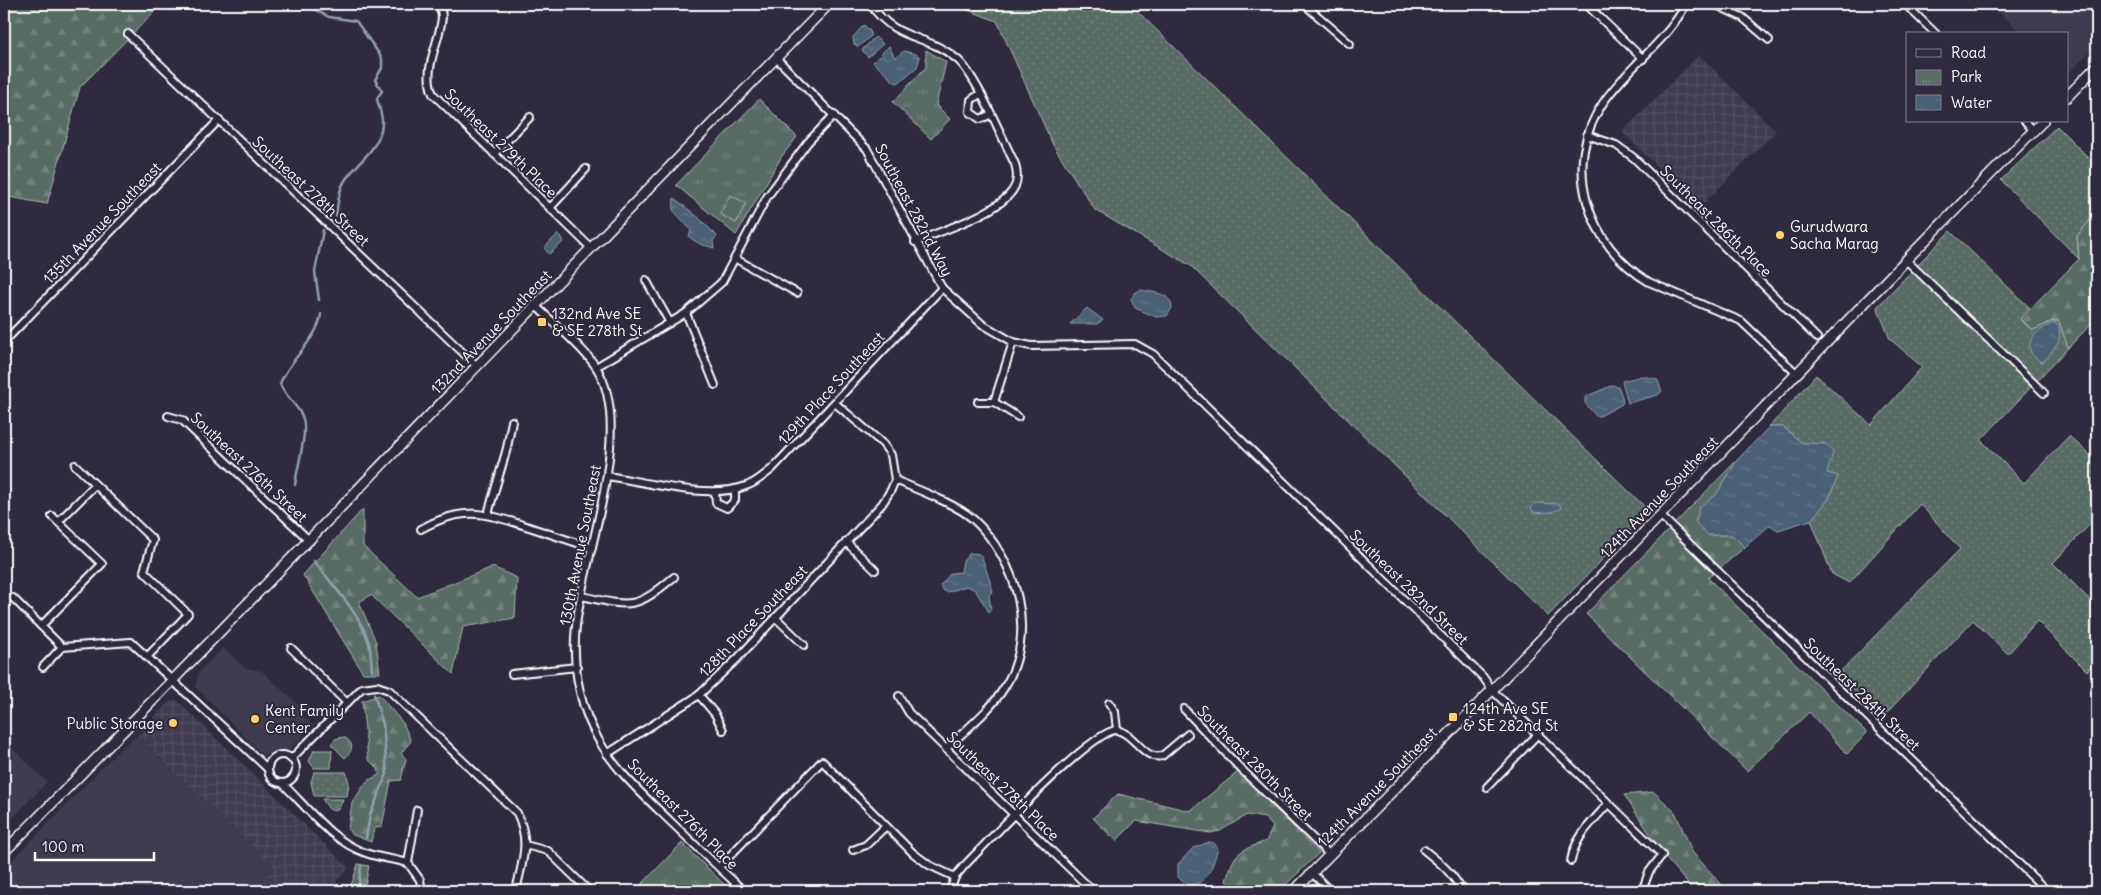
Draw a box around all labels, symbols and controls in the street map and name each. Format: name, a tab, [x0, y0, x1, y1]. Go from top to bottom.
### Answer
legend	[1906, 32, 2068, 122]
text: Road	[1951, 43, 1986, 62]
text: Park	[1951, 67, 1982, 86]
street label: Southeast 279th Place	[441, 84, 561, 202]
text: Water	[1951, 93, 1992, 112]
street label: Southeast 278th Street	[249, 132, 373, 250]
street label: Southeast 282nd Way	[871, 140, 957, 280]
street label: 135th Avenue Southeast	[39, 158, 165, 288]
street label: Southeast 286th Place	[1656, 161, 1776, 281]
place label: Gurudwara Sacha Marag	[1790, 217, 1879, 253]
marker: Gurudwara Sacha Marag	[1774, 229, 1786, 241]
street label: 132nd Avenue Southeast	[427, 266, 555, 398]
place label: 132nd Ave SE & SE 278th St	[552, 304, 642, 340]
marker: 132nd Ave SE & SE 278th St	[536, 316, 548, 328]
street label: 129th Place Southeast	[774, 327, 888, 449]
street label: Southeast 276th Street	[187, 408, 311, 526]
street label: 124th Avenue Southeast	[1596, 432, 1722, 562]
street label: 130th Avenue Southeast	[555, 463, 605, 627]
street label: Southeast 282nd Street	[1346, 525, 1472, 649]
street label: 128th Place Southeast	[695, 561, 811, 681]
street label: Southeast 284th Street	[1800, 634, 1924, 754]
place label: 124th Ave SE & SE 282nd St	[1463, 699, 1558, 735]
place label: Kent Family Center	[265, 701, 344, 737]
street label: Southeast 280th Street	[1193, 701, 1317, 825]
marker: 124th Ave SE & SE 282nd St	[1447, 711, 1459, 723]
marker: Kent Family Center	[249, 713, 261, 725]
place label: Public Storage	[67, 714, 163, 733]
marker: Public Storage	[167, 717, 179, 729]
street label: 124th Avenue Southeast	[1313, 723, 1441, 851]
street label: Southeast 278th Place	[943, 727, 1063, 845]
street label: Southeast 276th Place	[624, 755, 742, 873]
scale bar	[35, 830, 154, 862]
text: 100 m	[42, 837, 84, 856]

